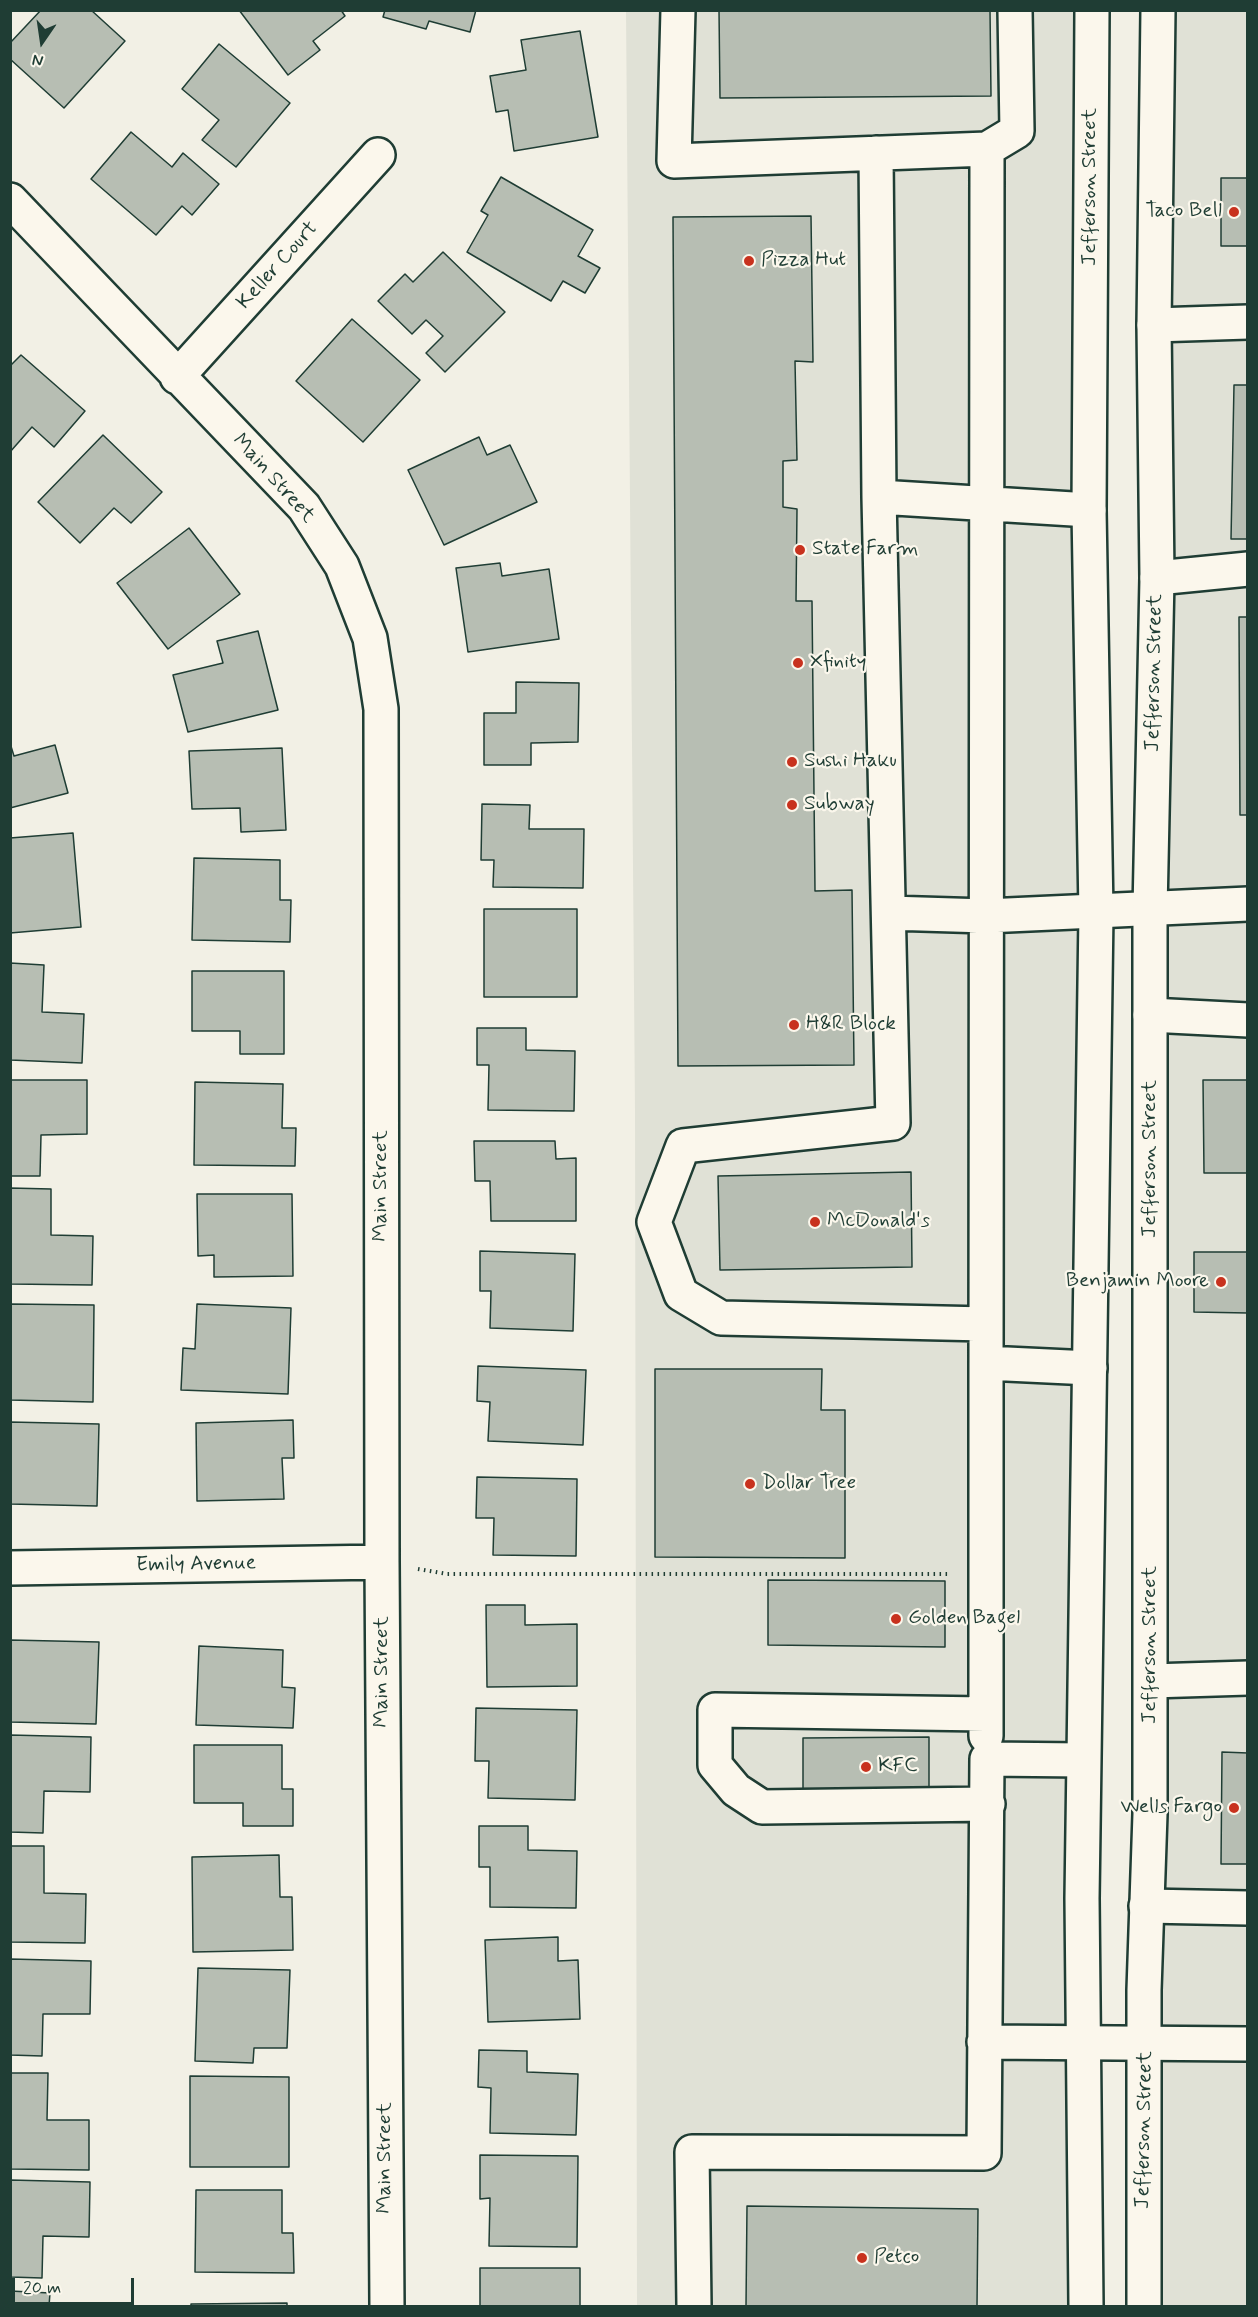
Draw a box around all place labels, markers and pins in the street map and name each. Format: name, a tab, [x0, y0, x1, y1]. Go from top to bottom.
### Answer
place label: Taco Bell	[1145, 199, 1222, 225]
marker: Taco Bell	[1227, 205, 1241, 219]
place label: Pizza Hut	[761, 248, 846, 274]
marker: Pizza Hut	[742, 254, 756, 268]
place label: State Farm	[812, 537, 919, 563]
marker: State Farm	[793, 543, 807, 557]
place label: Xfinity	[810, 650, 866, 676]
marker: Xfinity	[791, 656, 805, 670]
place label: Sushi Haku	[804, 749, 897, 775]
marker: Sushi Haku	[785, 755, 799, 769]
place label: Subway	[804, 792, 875, 818]
marker: Subway	[785, 798, 799, 812]
place label: H&R Block	[806, 1012, 896, 1038]
marker: H&R Block	[787, 1018, 801, 1032]
place label: McDonald's	[827, 1209, 930, 1235]
marker: McDonald's	[808, 1215, 822, 1229]
place label: Benjamin Moore	[1066, 1269, 1209, 1295]
marker: Benjamin Moore	[1214, 1275, 1228, 1289]
place label: Dollar Tree	[762, 1471, 856, 1497]
marker: Dollar Tree	[743, 1477, 757, 1491]
place label: Golden Bagel	[908, 1606, 1020, 1632]
marker: Golden Bagel	[889, 1612, 903, 1626]
place label: KFC	[878, 1754, 918, 1780]
marker: KFC	[859, 1760, 873, 1774]
place label: Wells Fargo	[1120, 1795, 1222, 1821]
marker: Wells Fargo	[1227, 1801, 1241, 1815]
place label: Petco	[874, 2245, 919, 2271]
marker: Petco	[855, 2251, 869, 2265]

